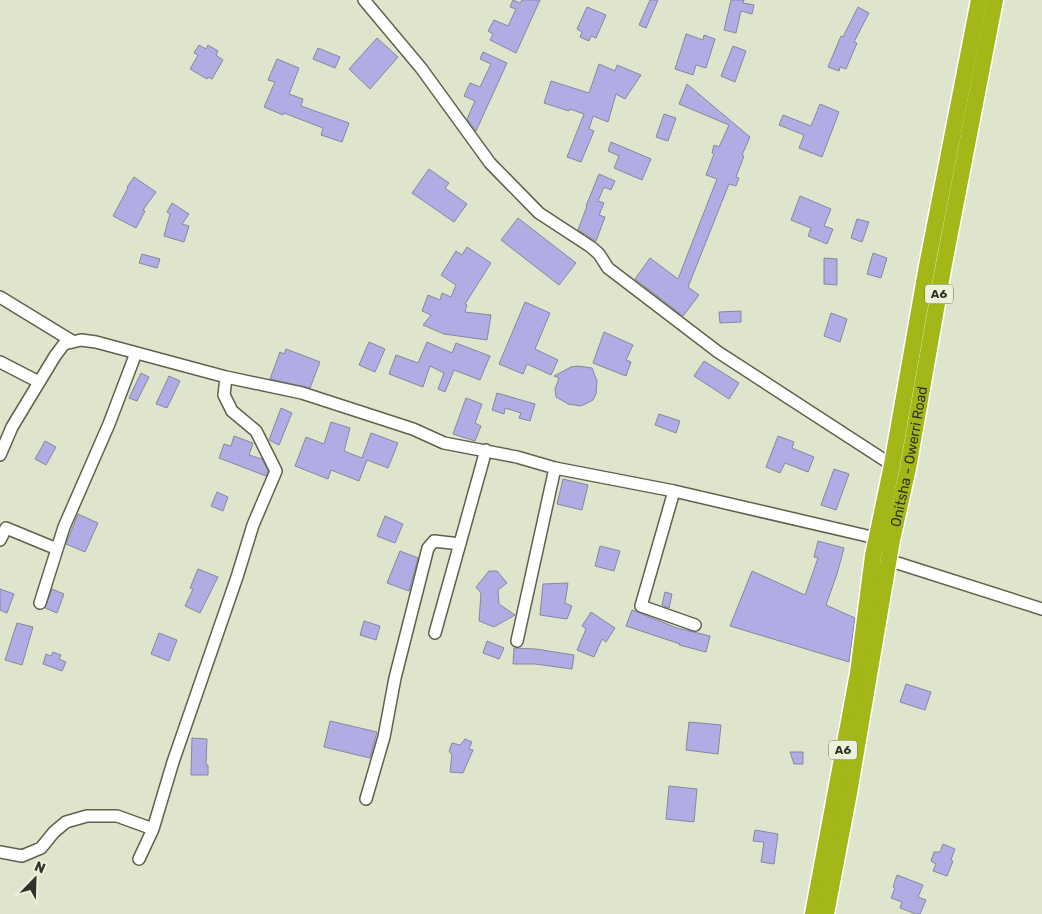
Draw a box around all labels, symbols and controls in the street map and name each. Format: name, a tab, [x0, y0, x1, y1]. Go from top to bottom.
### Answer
road number: A6	[925, 284, 953, 304]
street label: Onitsha - Owerri Road	[887, 385, 931, 529]
road number: A6	[829, 740, 857, 760]
north arrow	[10, 854, 60, 904]
text: N	[32, 858, 48, 877]

